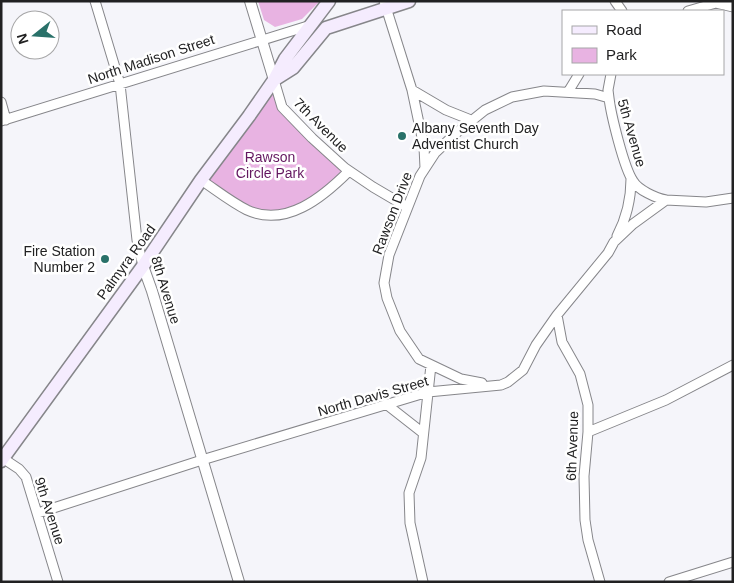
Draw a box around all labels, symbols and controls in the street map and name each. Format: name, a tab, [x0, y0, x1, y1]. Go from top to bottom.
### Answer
north arrow	[10, 10, 60, 60]
legend	[562, 10, 724, 75]
text: Road	[606, 21, 642, 38]
street label: North Madison Street	[86, 31, 216, 87]
text: N	[13, 32, 32, 46]
text: Park	[606, 46, 637, 63]
street label: 7th Avenue	[291, 95, 351, 155]
street label: 5th Avenue	[615, 97, 649, 169]
place label: Albany Seventh Day Adventist Church	[412, 120, 539, 152]
marker: Albany Seventh Day Adventist Church	[396, 130, 408, 142]
park label: Rawson Circle Park	[236, 149, 305, 181]
street label: Rawson Drive	[369, 169, 415, 257]
street label: Palmyra Road	[93, 221, 159, 303]
place label: Fire Station Number 2	[23, 243, 95, 275]
marker: Fire Station Number 2	[99, 253, 111, 265]
street label: 8th Avenue	[148, 254, 184, 326]
street label: North Davis Street	[316, 373, 430, 419]
street label: 6th Avenue	[563, 411, 581, 481]
street label: 9th Avenue	[32, 475, 68, 547]

